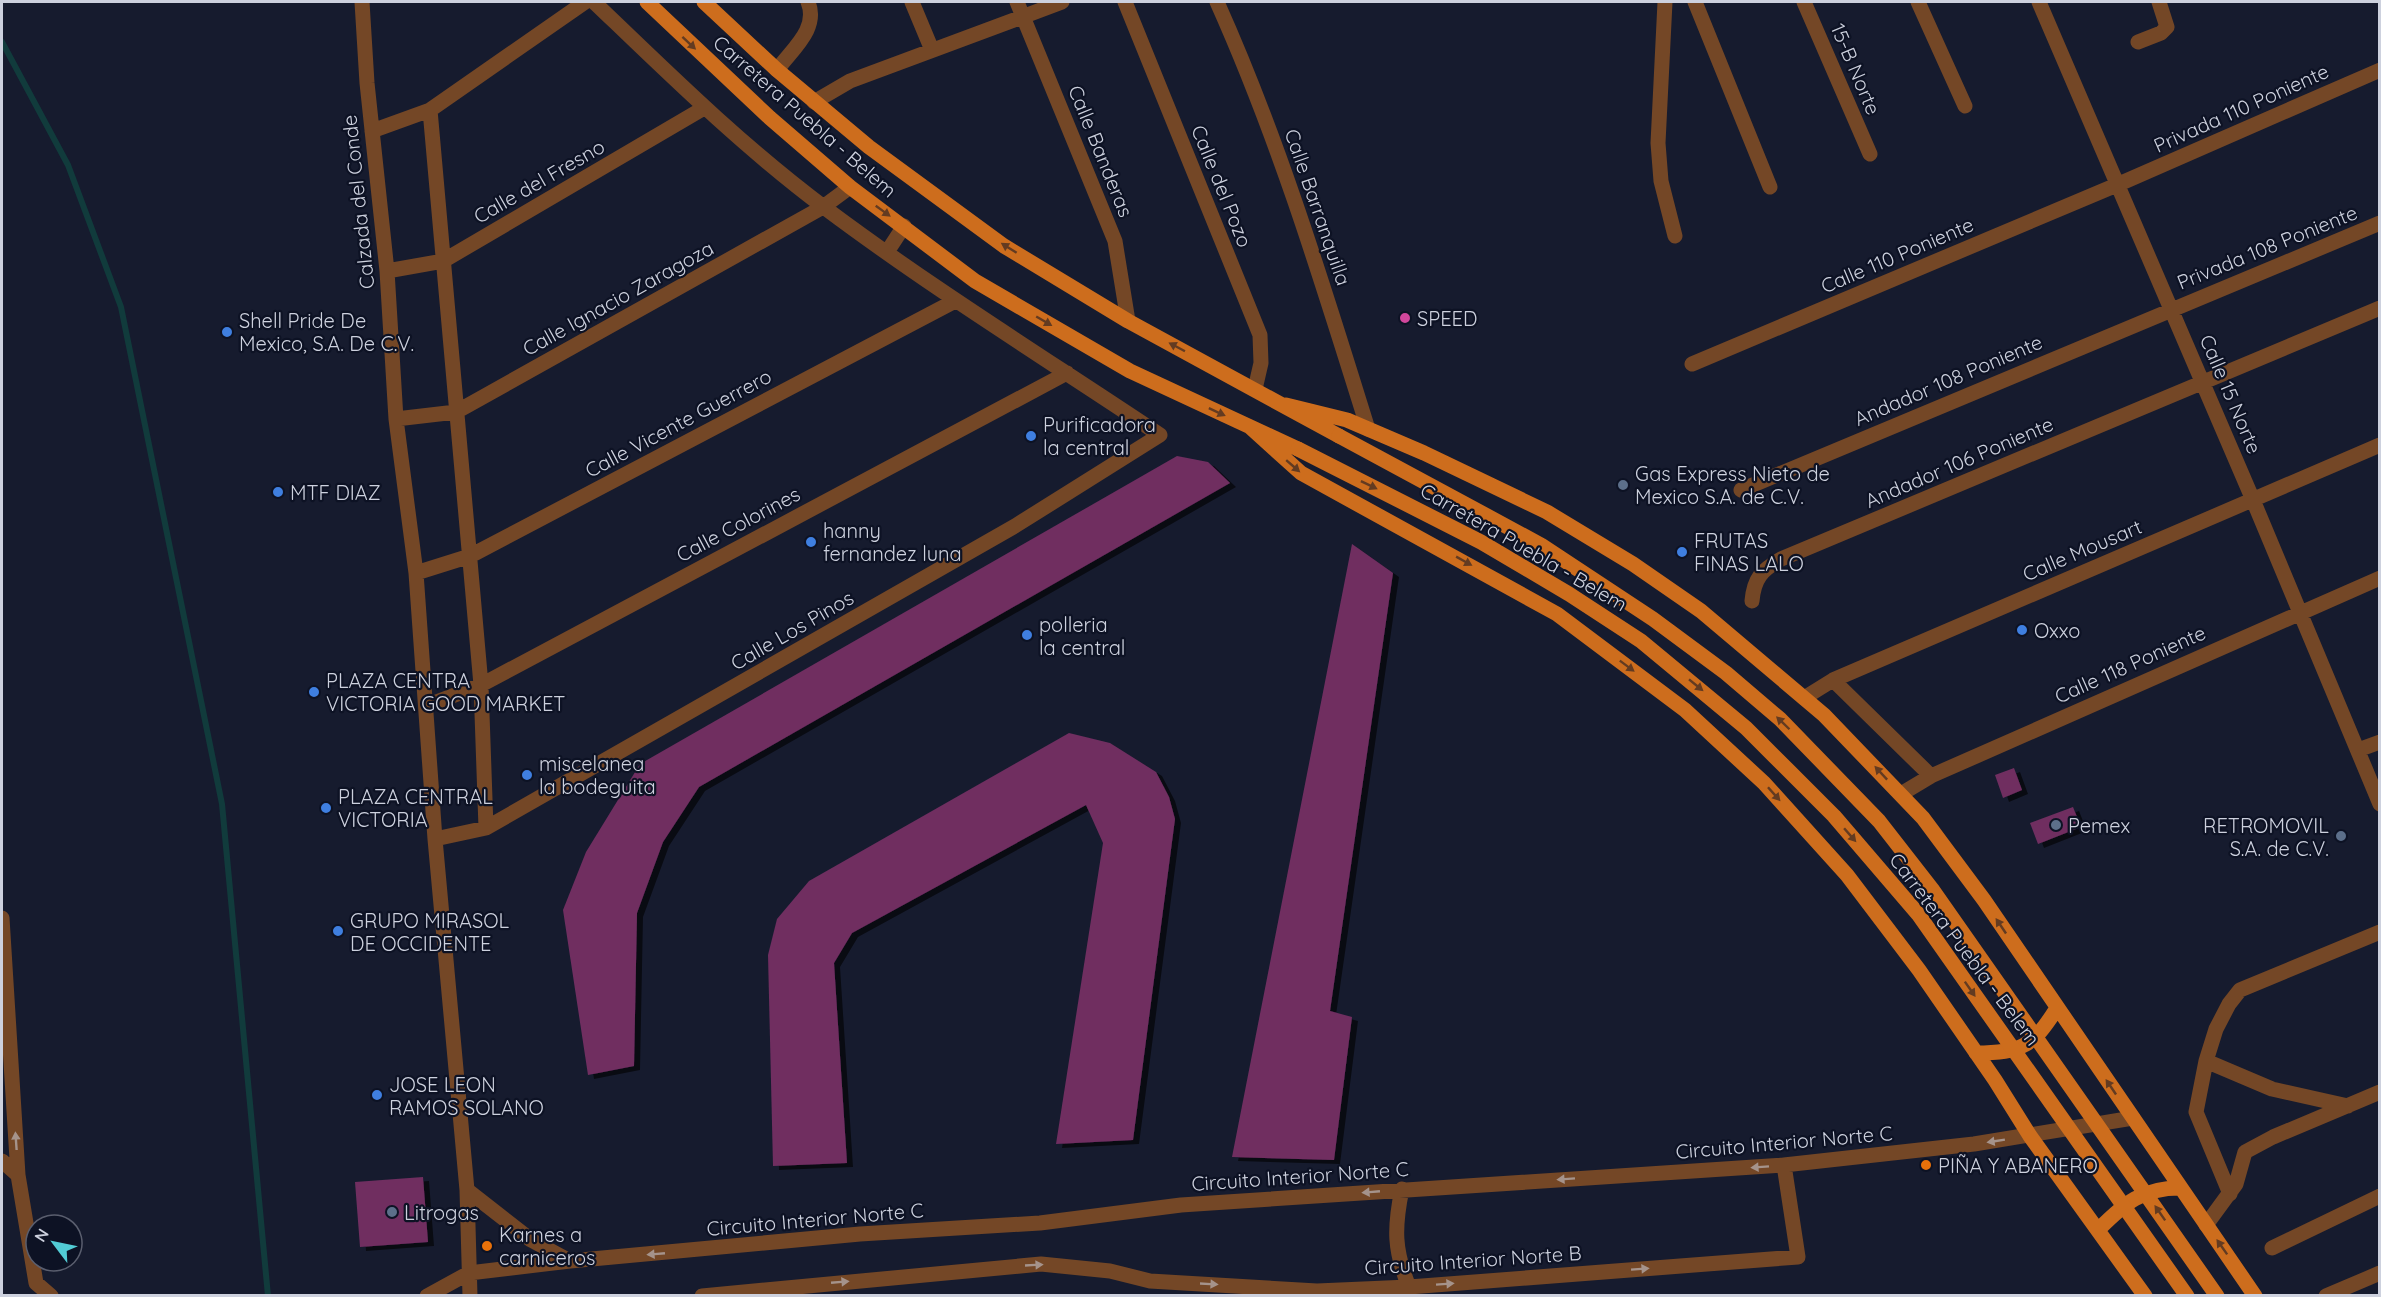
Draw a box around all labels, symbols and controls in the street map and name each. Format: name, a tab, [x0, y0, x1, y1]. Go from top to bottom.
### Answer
street label: 15-B Norte	[1826, 20, 1886, 118]
street label: Carretera Puebla - Belem	[708, 30, 902, 202]
one-way arrow	[681, 36, 696, 50]
street label: Privada 110 Poniente	[2150, 58, 2332, 158]
street label: Calle Banderas	[1063, 81, 1139, 221]
street label: Calzada del Conde	[336, 114, 380, 290]
street label: Calle del Pozo	[1186, 121, 1258, 251]
street label: Calle Barranquilla	[1279, 125, 1357, 289]
street label: Calle del Fresno	[469, 133, 609, 229]
street label: Privada 108 Poniente	[2173, 199, 2361, 295]
one-way arrow	[876, 205, 891, 217]
street label: Calle 110 Poniente	[1817, 212, 1977, 298]
street label: Calle Ignacio Zaragoza	[518, 235, 718, 361]
one-way arrow	[1001, 243, 1017, 254]
place label: SPEED	[1417, 306, 1477, 331]
place label: Shell Pride De Mexico, S.A. De C.V.	[239, 308, 414, 356]
marker: SPEED	[1398, 311, 1412, 325]
one-way arrow	[1036, 316, 1053, 326]
marker: Shell Pride De Mexico, S.A. De C.V.	[220, 325, 234, 339]
street label: Andador 108 Poniente	[1850, 329, 2046, 431]
street label: Calle 15 Norte	[2195, 331, 2267, 457]
one-way arrow	[1168, 342, 1185, 352]
street label: Calle Vicente Guerrero	[581, 363, 775, 483]
one-way arrow	[1208, 407, 1225, 416]
street label: Andador 106 Poniente	[1861, 411, 2057, 513]
place label: Purificadora la central	[1043, 412, 1156, 460]
marker: Purificadora la central	[1024, 429, 1038, 443]
one-way arrow	[1285, 459, 1300, 472]
place label: Gas Express Nieto de Mexico S.A. de C.V.	[1635, 461, 1830, 509]
street label: Carretera Puebla - Belem	[1416, 477, 1632, 617]
marker: Gas Express Nieto de Mexico S.A. de C.V.	[1616, 478, 1630, 492]
place label: MTF DIAZ	[290, 480, 381, 505]
one-way arrow	[1361, 480, 1378, 489]
street label: Calle Colorines	[672, 481, 804, 567]
marker: MTF DIAZ	[271, 485, 285, 499]
street label: Calle Mousart	[2019, 514, 2146, 586]
place label: hanny fernandez luna	[823, 518, 962, 566]
place label: FRUTAS FINAS LALO	[1694, 528, 1804, 576]
marker: hanny fernandez luna	[804, 535, 818, 549]
marker: FRUTAS FINAS LALO	[1675, 545, 1689, 559]
one-way arrow	[1455, 556, 1472, 566]
street label: Calle Los Pinos	[726, 585, 858, 675]
place label: polleria la central	[1039, 612, 1125, 660]
place label: Oxxo	[2034, 618, 2080, 643]
street label: Calle 118 Poniente	[2051, 620, 2209, 708]
marker: Oxxo	[2015, 623, 2029, 637]
marker: polleria la central	[1020, 628, 1034, 642]
one-way arrow	[1619, 660, 1635, 672]
place label: PLAZA CENTRA VICTORIA GOOD MARKET	[326, 668, 565, 716]
one-way arrow	[1688, 678, 1704, 691]
marker: PLAZA CENTRA VICTORIA GOOD MARKET	[307, 685, 321, 699]
one-way arrow	[1777, 716, 1791, 730]
place label: miscelanea la bodeguita	[539, 751, 656, 799]
one-way arrow	[1875, 766, 1888, 781]
marker: miscelanea la bodeguita	[520, 768, 534, 782]
place label: PLAZA CENTRAL VICTORIA	[338, 784, 493, 832]
one-way arrow	[1767, 786, 1780, 801]
marker: PLAZA CENTRAL VICTORIA	[319, 801, 333, 815]
place label: Pemex	[2068, 813, 2130, 838]
place label: RETROMOVIL S.A. de C.V.	[2203, 813, 2329, 861]
marker: Pemex	[2049, 818, 2063, 832]
one-way arrow	[1844, 827, 1857, 843]
marker: RETROMOVIL S.A. de C.V.	[2334, 829, 2348, 843]
street label: Carretera Puebla - Belem	[1884, 848, 2046, 1050]
place label: GRUPO MIRASOL DE OCCIDENTE	[350, 908, 510, 956]
one-way arrow	[1996, 918, 2007, 934]
marker: GRUPO MIRASOL DE OCCIDENTE	[331, 924, 345, 938]
one-way arrow	[1964, 981, 1976, 996]
place label: JOSE LEON RAMOS SOLANO	[389, 1072, 544, 1120]
one-way arrow	[2106, 1079, 2117, 1095]
marker: JOSE LEON RAMOS SOLANO	[370, 1088, 384, 1102]
street label: Circuito Interior Norte C	[1675, 1120, 1893, 1164]
one-way arrow	[11, 1131, 21, 1150]
one-way arrow	[1986, 1137, 2005, 1146]
place label: PIÑA Y ABANERO	[1938, 1153, 2098, 1178]
street label: Circuito Interior Norte C	[1191, 1156, 1409, 1196]
marker: PIÑA Y ABANERO	[1919, 1158, 1933, 1172]
one-way arrow	[1751, 1162, 1770, 1172]
one-way arrow	[1556, 1174, 1575, 1184]
one-way arrow	[1361, 1187, 1380, 1197]
street label: Circuito Interior Norte C	[706, 1197, 924, 1241]
place label: Litrogas	[404, 1200, 479, 1225]
marker: Litrogas	[385, 1205, 399, 1219]
one-way arrow	[2155, 1205, 2166, 1221]
north arrow	[24, 1213, 84, 1273]
place label: Karnes a carniceros	[499, 1222, 595, 1270]
text: N	[30, 1225, 53, 1245]
marker: Karnes a carniceros	[480, 1239, 494, 1253]
street label: Circuito Interior Norte B	[1364, 1240, 1582, 1280]
one-way arrow	[2216, 1240, 2228, 1256]
one-way arrow	[646, 1249, 665, 1259]
one-way arrow	[1025, 1260, 1044, 1269]
one-way arrow	[1630, 1264, 1649, 1274]
one-way arrow	[831, 1277, 850, 1287]
one-way arrow	[1436, 1279, 1455, 1289]
one-way arrow	[1199, 1280, 1218, 1289]

